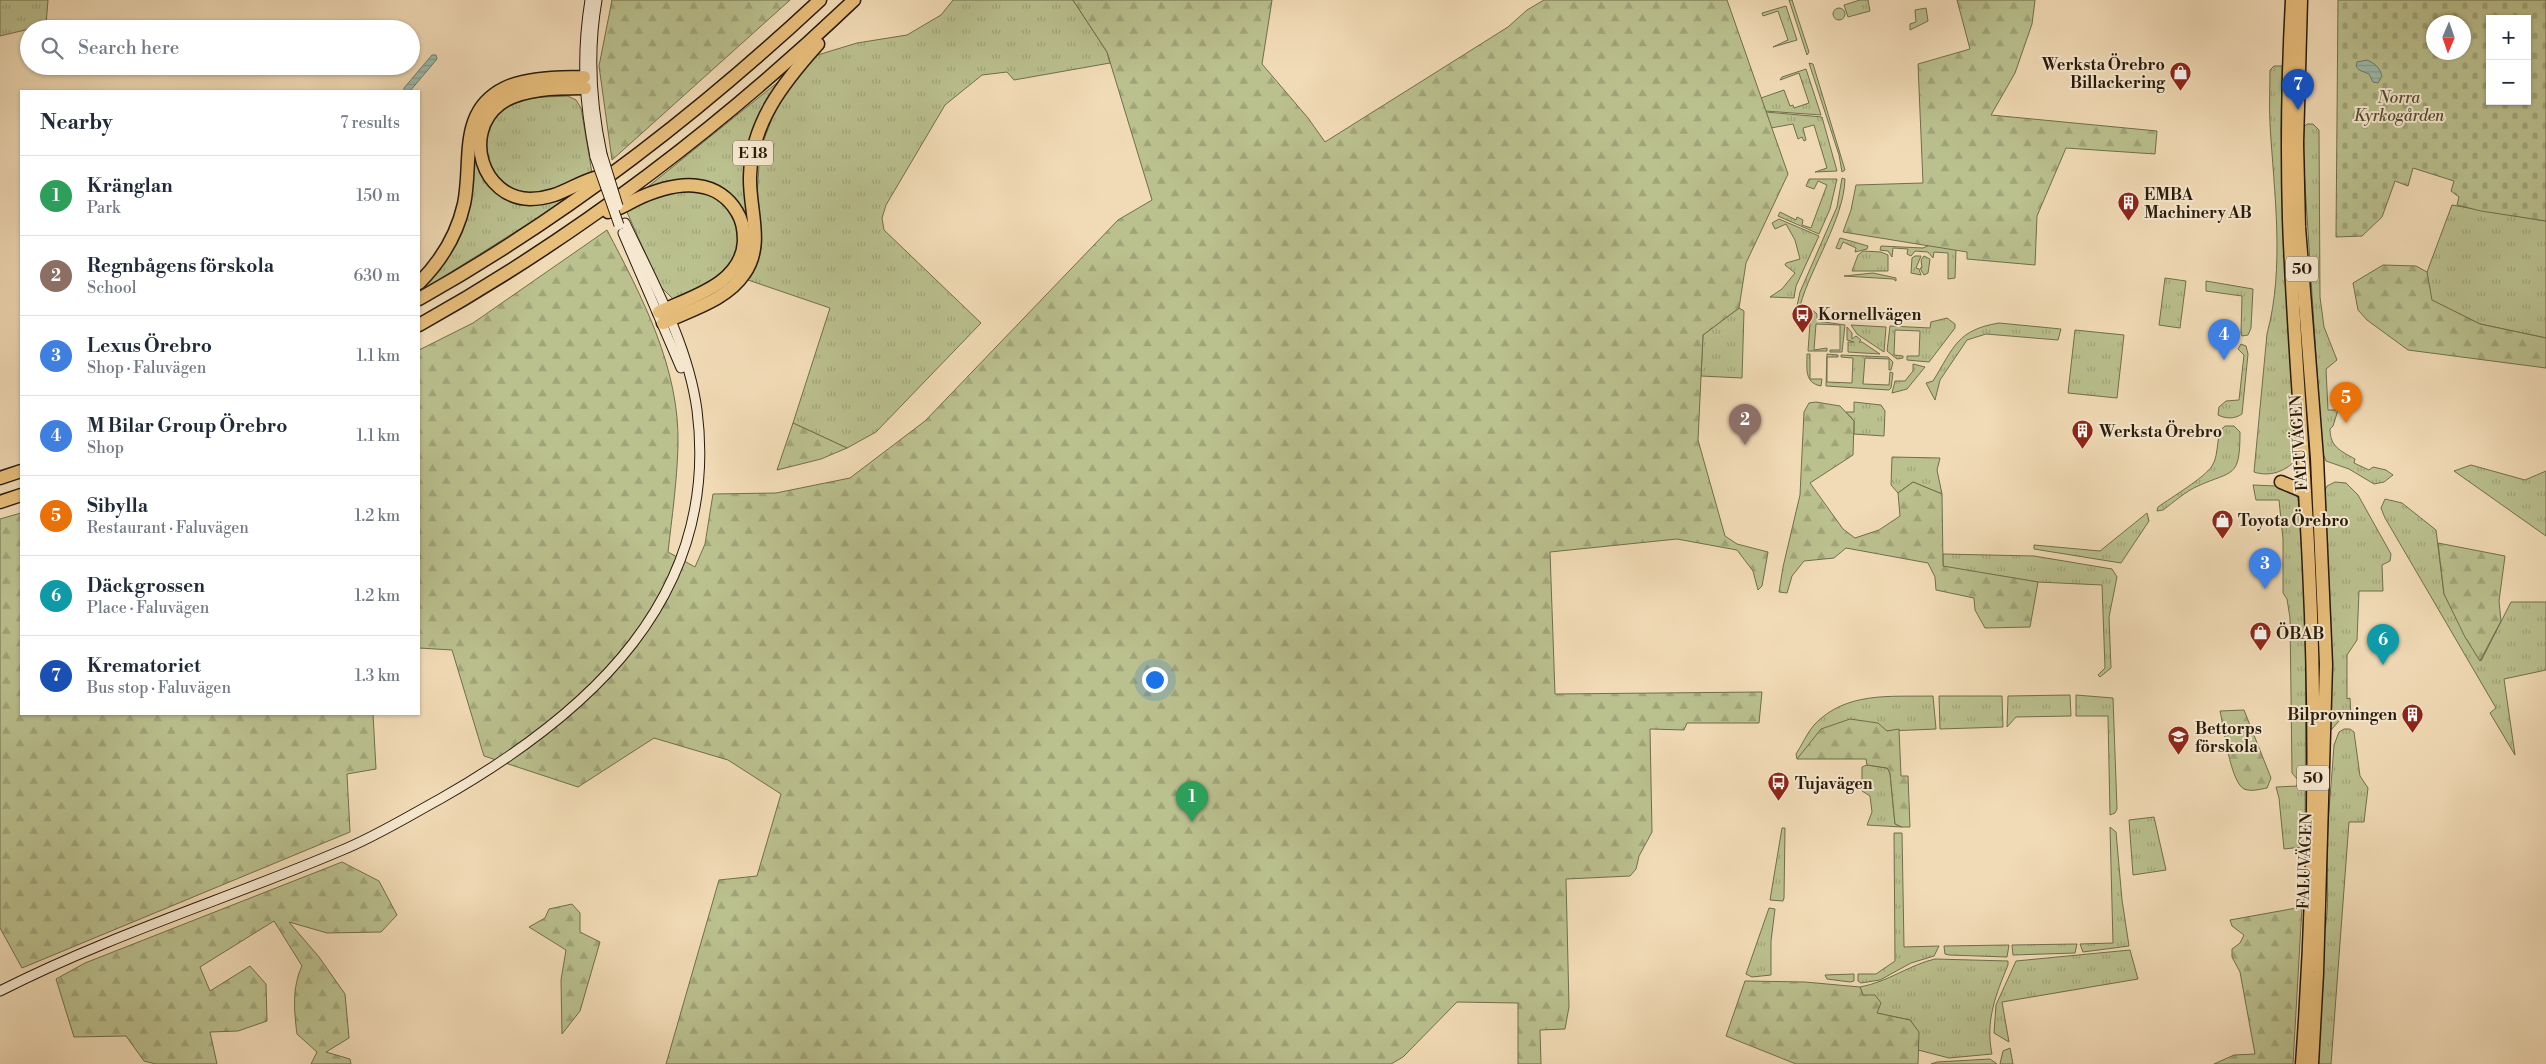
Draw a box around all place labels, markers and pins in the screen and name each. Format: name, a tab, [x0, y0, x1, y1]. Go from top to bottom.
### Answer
place label: Werksta Örebro Billackering	[2041, 53, 2166, 93]
shop icon: Werksta Örebro Billackering	[2169, 61, 2193, 92]
pin: 7	[2282, 69, 2314, 110]
place label: EMBA Machinery AB	[2144, 185, 2252, 223]
building icon: EMBA Machinery AB	[2116, 191, 2140, 222]
bus stop icon: Kornellvägen	[1790, 302, 1814, 333]
place label: Kornellvägen	[1818, 305, 1921, 325]
pin: 4	[2208, 319, 2240, 360]
pin: 5	[2330, 382, 2362, 423]
pin: 2	[1729, 404, 1761, 445]
building icon: Werksta Örebro	[2071, 419, 2095, 450]
place label: Werksta Örebro	[2098, 420, 2222, 442]
shop icon: Toyota Örebro	[2210, 508, 2234, 539]
place label: Toyota Örebro	[2238, 509, 2349, 531]
pin: 3	[2249, 548, 2281, 589]
shop icon: ÖBAB	[2248, 621, 2272, 652]
place label: ÖBAB	[2276, 622, 2324, 644]
pin: 6	[2367, 624, 2399, 665]
building icon: Bilprovningen	[2401, 702, 2425, 733]
place label: Bilprovningen	[2287, 705, 2397, 725]
place label: Bettorps förskola	[2195, 719, 2262, 757]
school or university icon: Bettorps förskola	[2167, 725, 2191, 756]
bus stop icon: Tujavägen	[1767, 771, 1791, 802]
place label: Tujavägen	[1795, 774, 1873, 794]
pin: 1	[1176, 781, 1208, 822]

